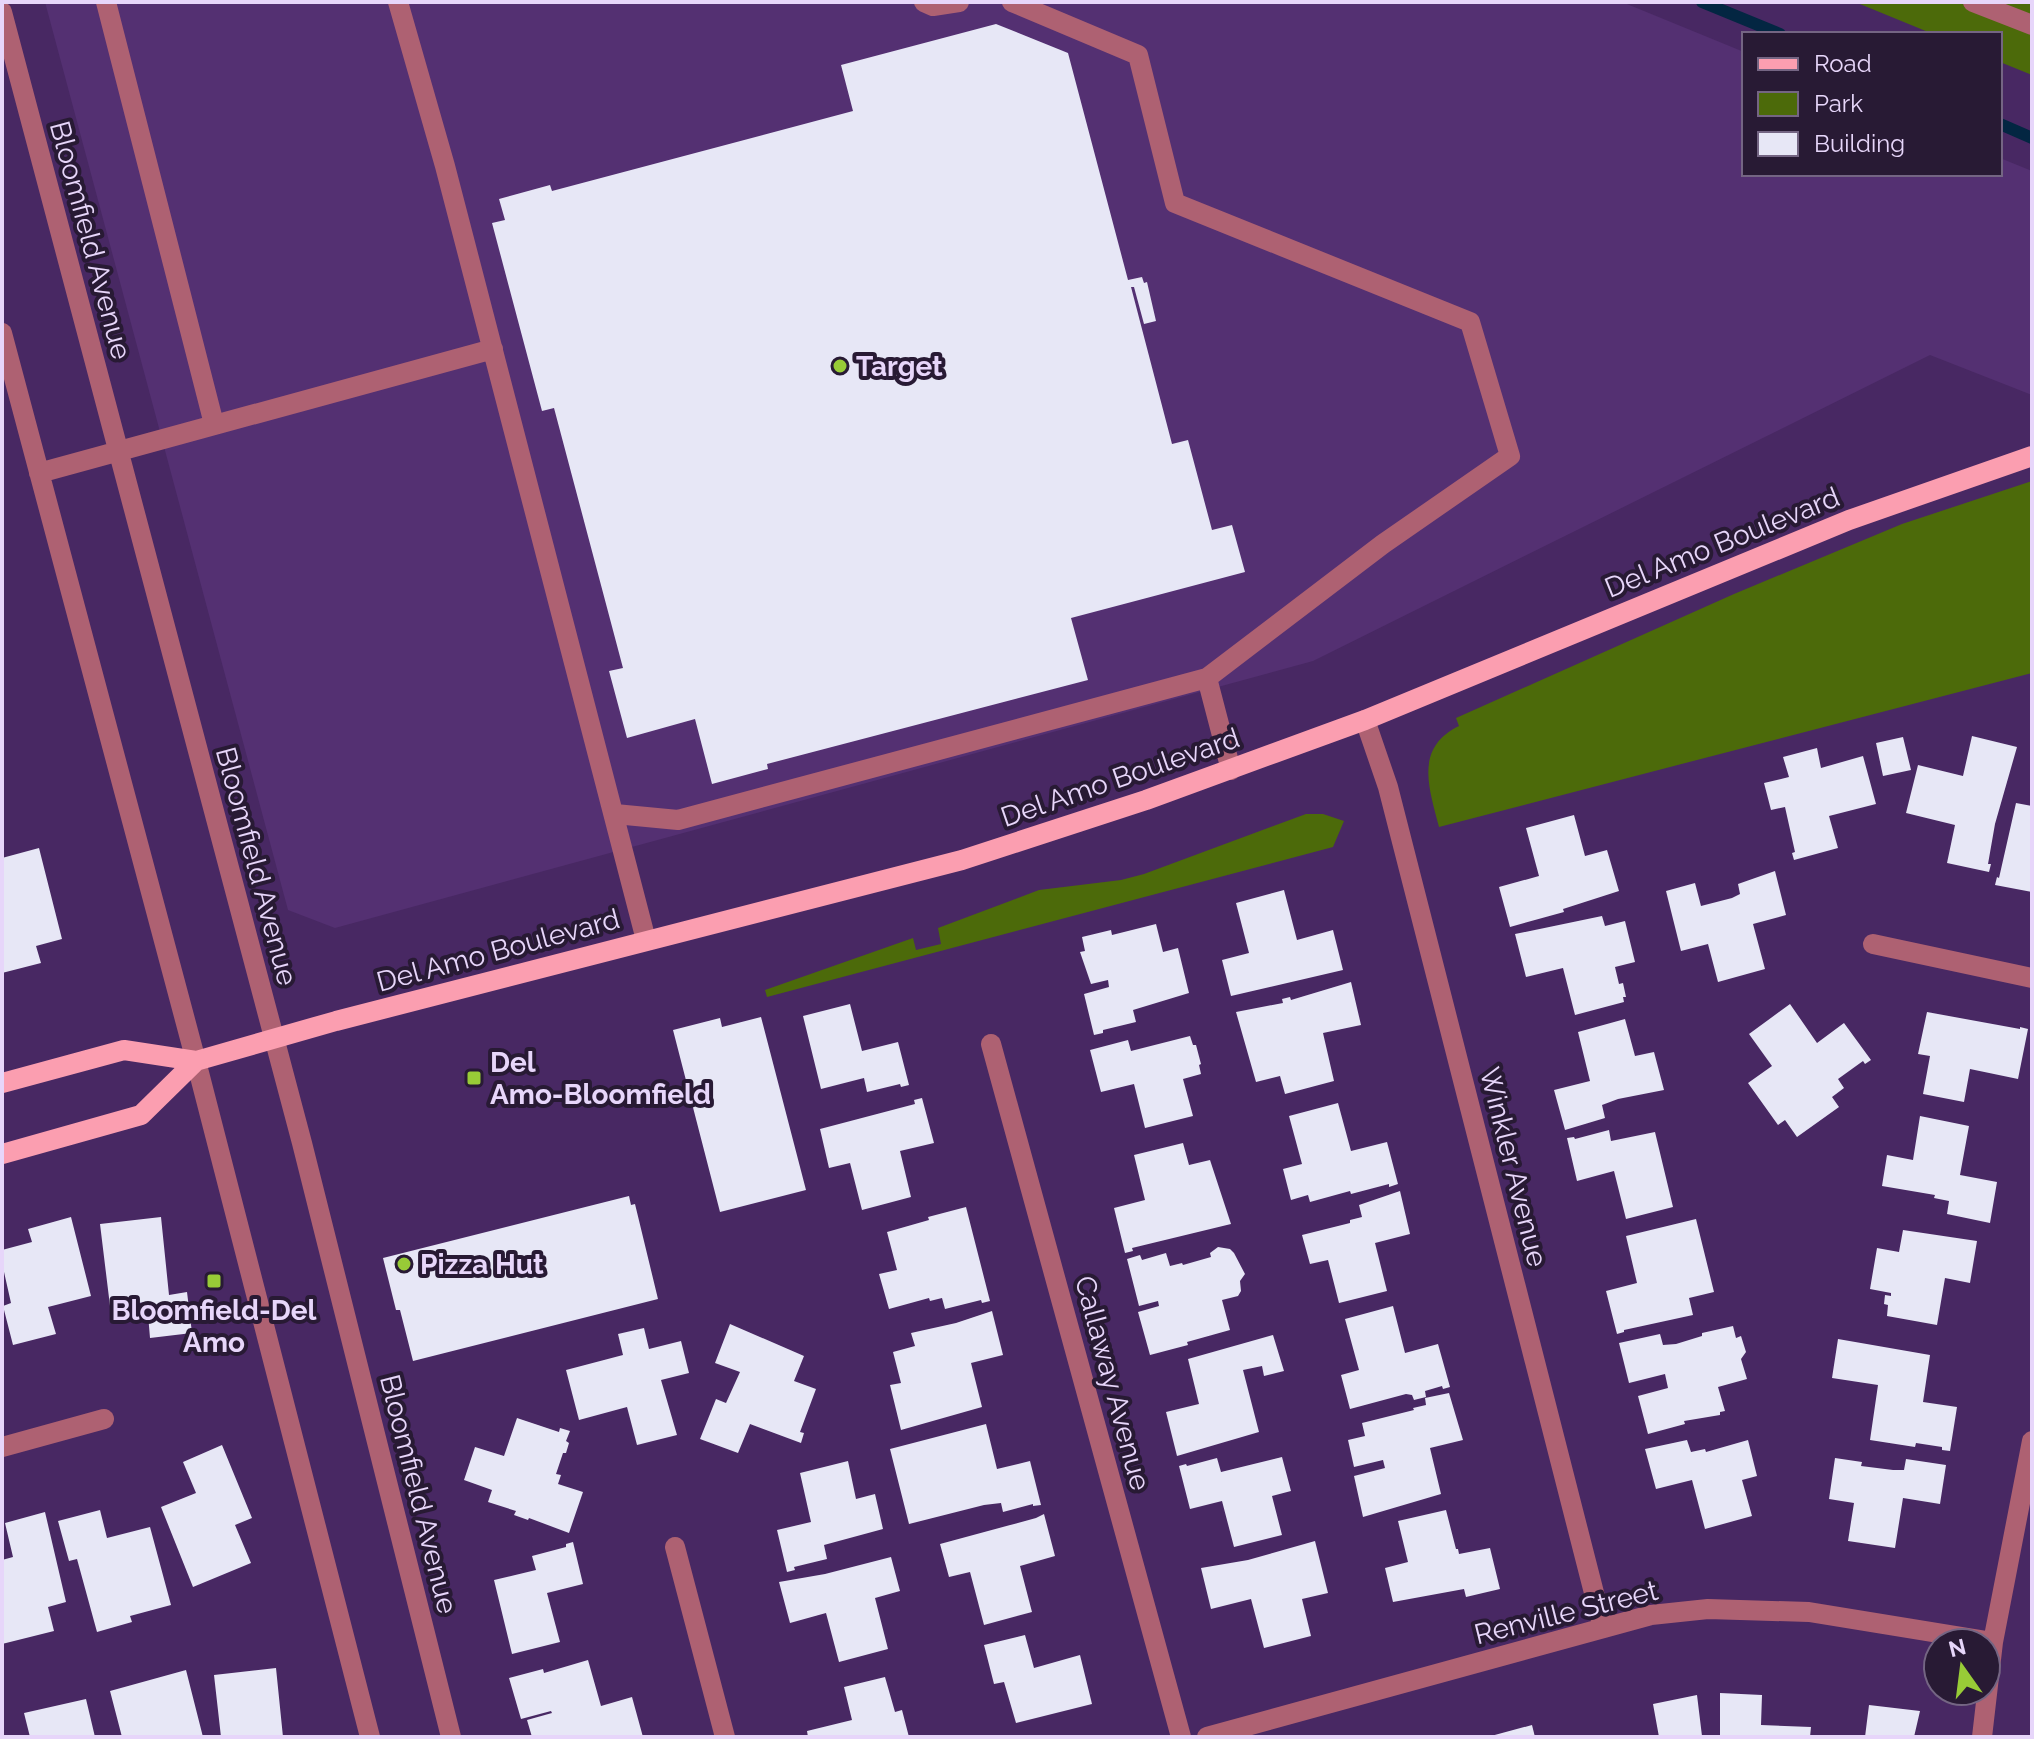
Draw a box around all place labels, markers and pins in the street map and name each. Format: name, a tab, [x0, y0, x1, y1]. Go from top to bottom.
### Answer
place label: Target	[856, 350, 943, 383]
marker: Target	[831, 357, 849, 375]
place label: Del Amo-Bloomfield	[490, 1046, 711, 1111]
marker: Del Amo-Bloomfield	[465, 1069, 483, 1087]
place label: Pizza Hut	[420, 1248, 544, 1281]
marker: Pizza Hut	[395, 1255, 413, 1273]
marker: Bloomfield-Del Amo	[205, 1272, 223, 1290]
place label: Bloomfield-Del Amo	[112, 1294, 317, 1359]

